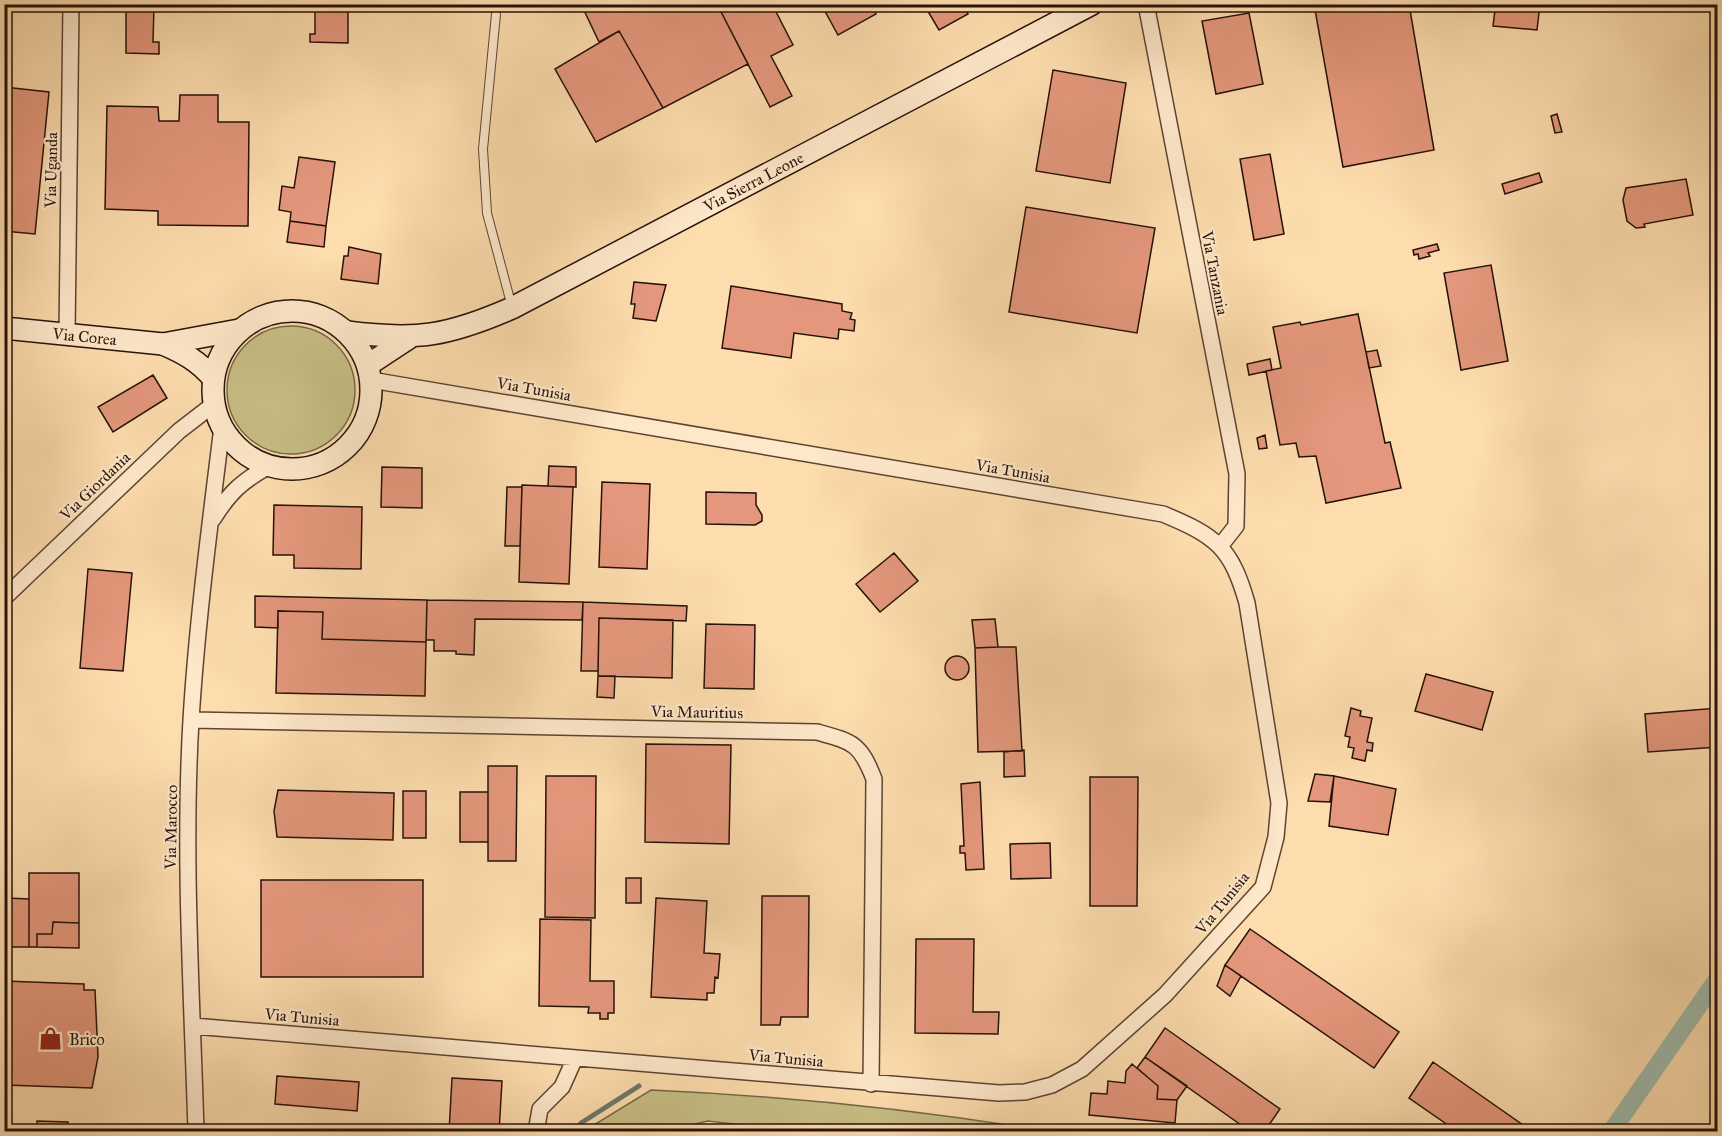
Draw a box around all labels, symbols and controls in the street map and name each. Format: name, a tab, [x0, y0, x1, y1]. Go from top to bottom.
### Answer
street label: Via Uganda	[41, 132, 62, 209]
street label: Via Sierra Leone	[699, 147, 807, 216]
street label: Via Tanzania	[1197, 228, 1232, 317]
street label: Via Corea	[51, 323, 118, 349]
street label: Via Tunisia	[494, 373, 573, 405]
street label: Via Giordania	[55, 448, 134, 525]
street label: Via Tunisia	[973, 455, 1052, 487]
street label: Via Mauritius	[650, 702, 743, 722]
street label: Via Marocco	[161, 784, 181, 871]
street label: Via Tunisia	[1190, 868, 1253, 939]
street label: Via Tunisia	[263, 1004, 340, 1030]
shop icon: Brico	[38, 1026, 64, 1052]
place label: Brico	[69, 1030, 105, 1049]
street label: Via Tunisia	[747, 1045, 824, 1071]

